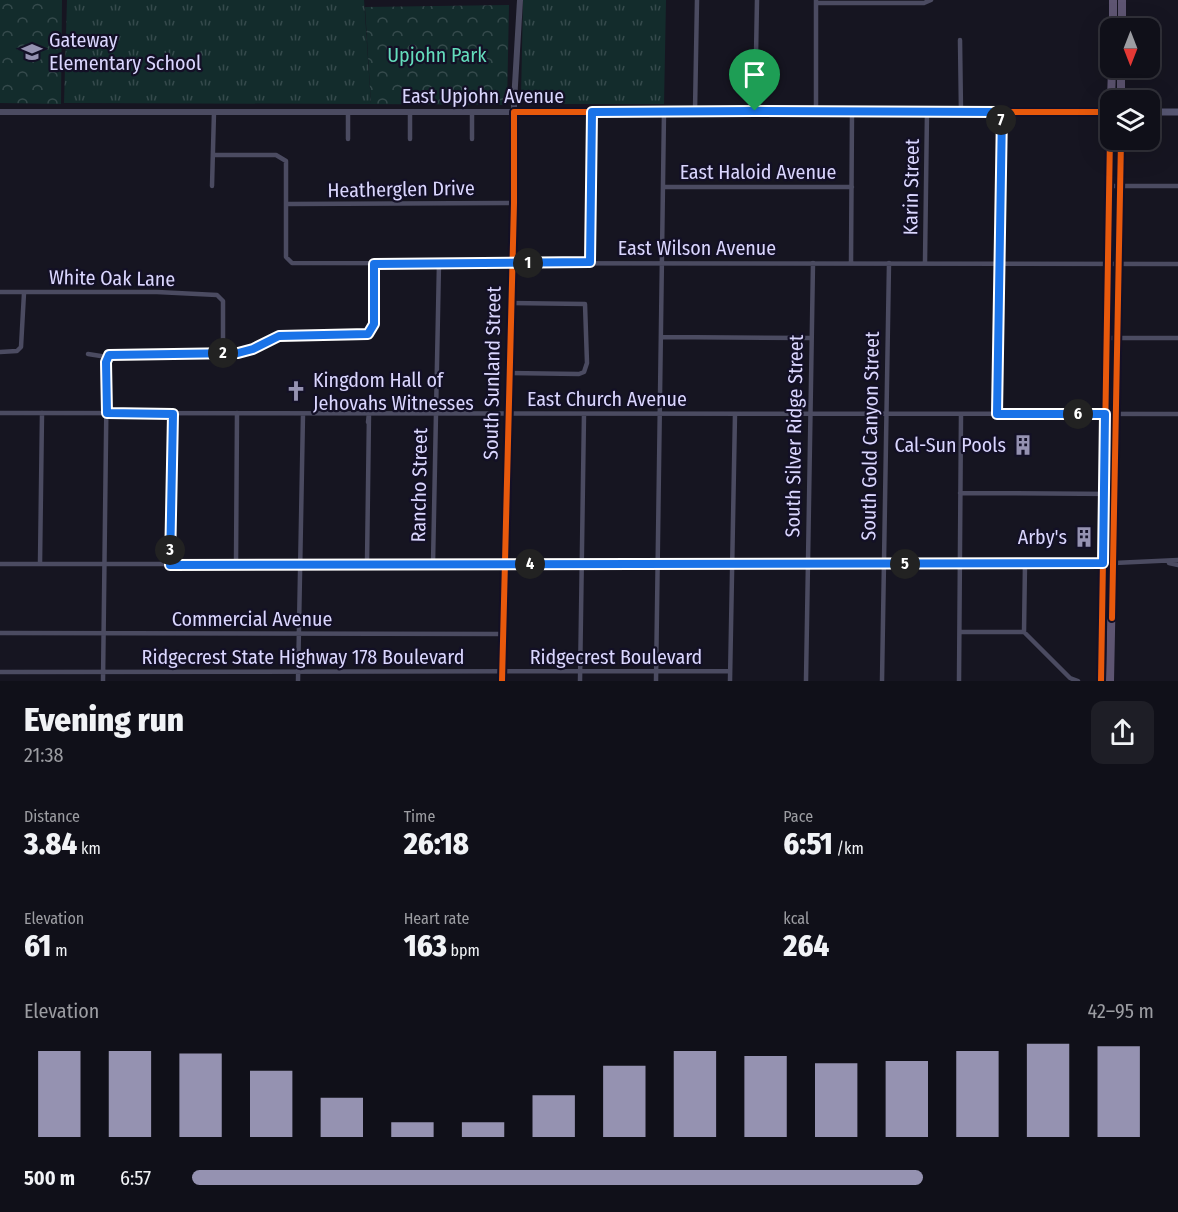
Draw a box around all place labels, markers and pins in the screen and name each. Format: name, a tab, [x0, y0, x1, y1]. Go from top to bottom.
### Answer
place label: Gateway Elementary School	[49, 28, 201, 75]
school or university icon: Gateway Elementary School	[20, 40, 44, 64]
pin	[729, 49, 780, 111]
pin: 7	[986, 105, 1016, 135]
pin: 1	[513, 248, 543, 278]
pin: 2	[208, 338, 238, 368]
place label: Kingdom Hall of Jehovahs Witnesses	[313, 368, 474, 415]
church icon: Kingdom Hall of Jehovahs Witnesses	[284, 379, 308, 403]
pin: 6	[1063, 399, 1093, 429]
place label: Cal-Sun Pools	[894, 433, 1006, 457]
building icon: Cal-Sun Pools	[1011, 433, 1035, 457]
place label: Arby's	[1018, 525, 1067, 549]
building icon: Arby's	[1072, 525, 1096, 549]
pin: 3	[155, 535, 185, 565]
pin: 4	[515, 549, 545, 579]
pin: 5	[890, 549, 920, 579]

